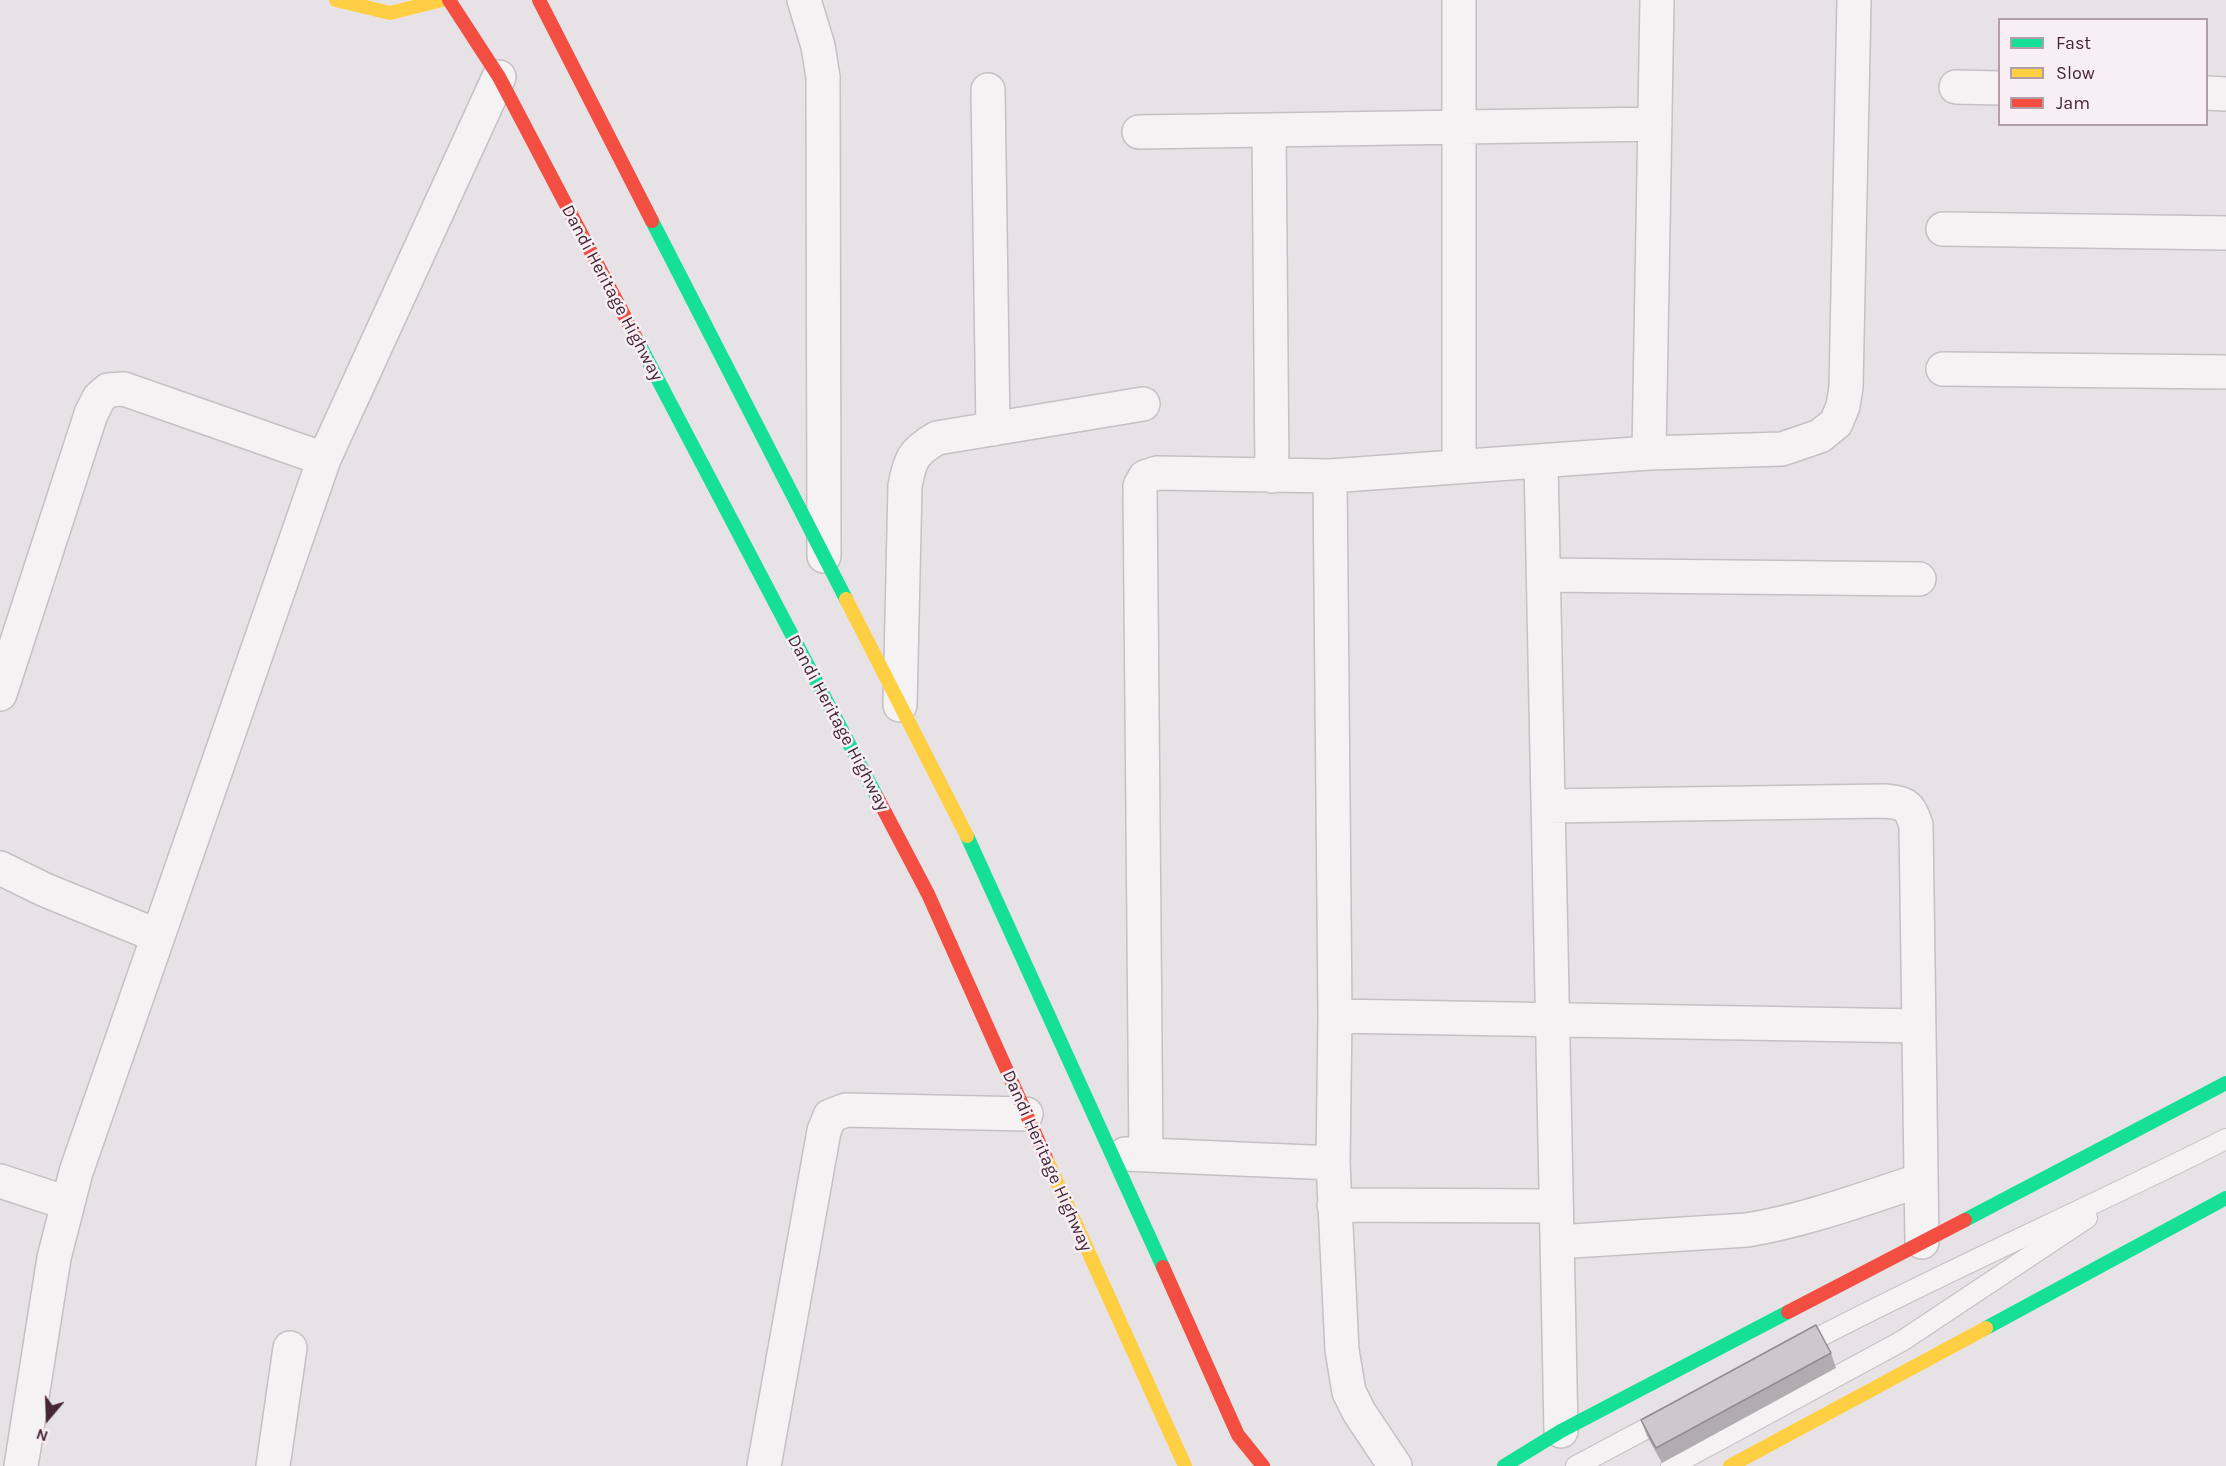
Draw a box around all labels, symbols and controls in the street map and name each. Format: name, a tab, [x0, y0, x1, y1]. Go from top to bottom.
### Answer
legend	[1998, 18, 2208, 126]
text: Fast	[2056, 32, 2091, 54]
text: Slow	[2056, 62, 2095, 84]
text: Jam	[2056, 92, 2090, 114]
street label: Dandi Heritage Highway	[556, 201, 668, 385]
street label: Dandi Heritage Highway	[782, 631, 894, 815]
street label: Dandi Heritage Highway	[997, 1067, 1097, 1255]
north arrow	[18, 1388, 78, 1448]
text: N	[33, 1425, 51, 1446]

